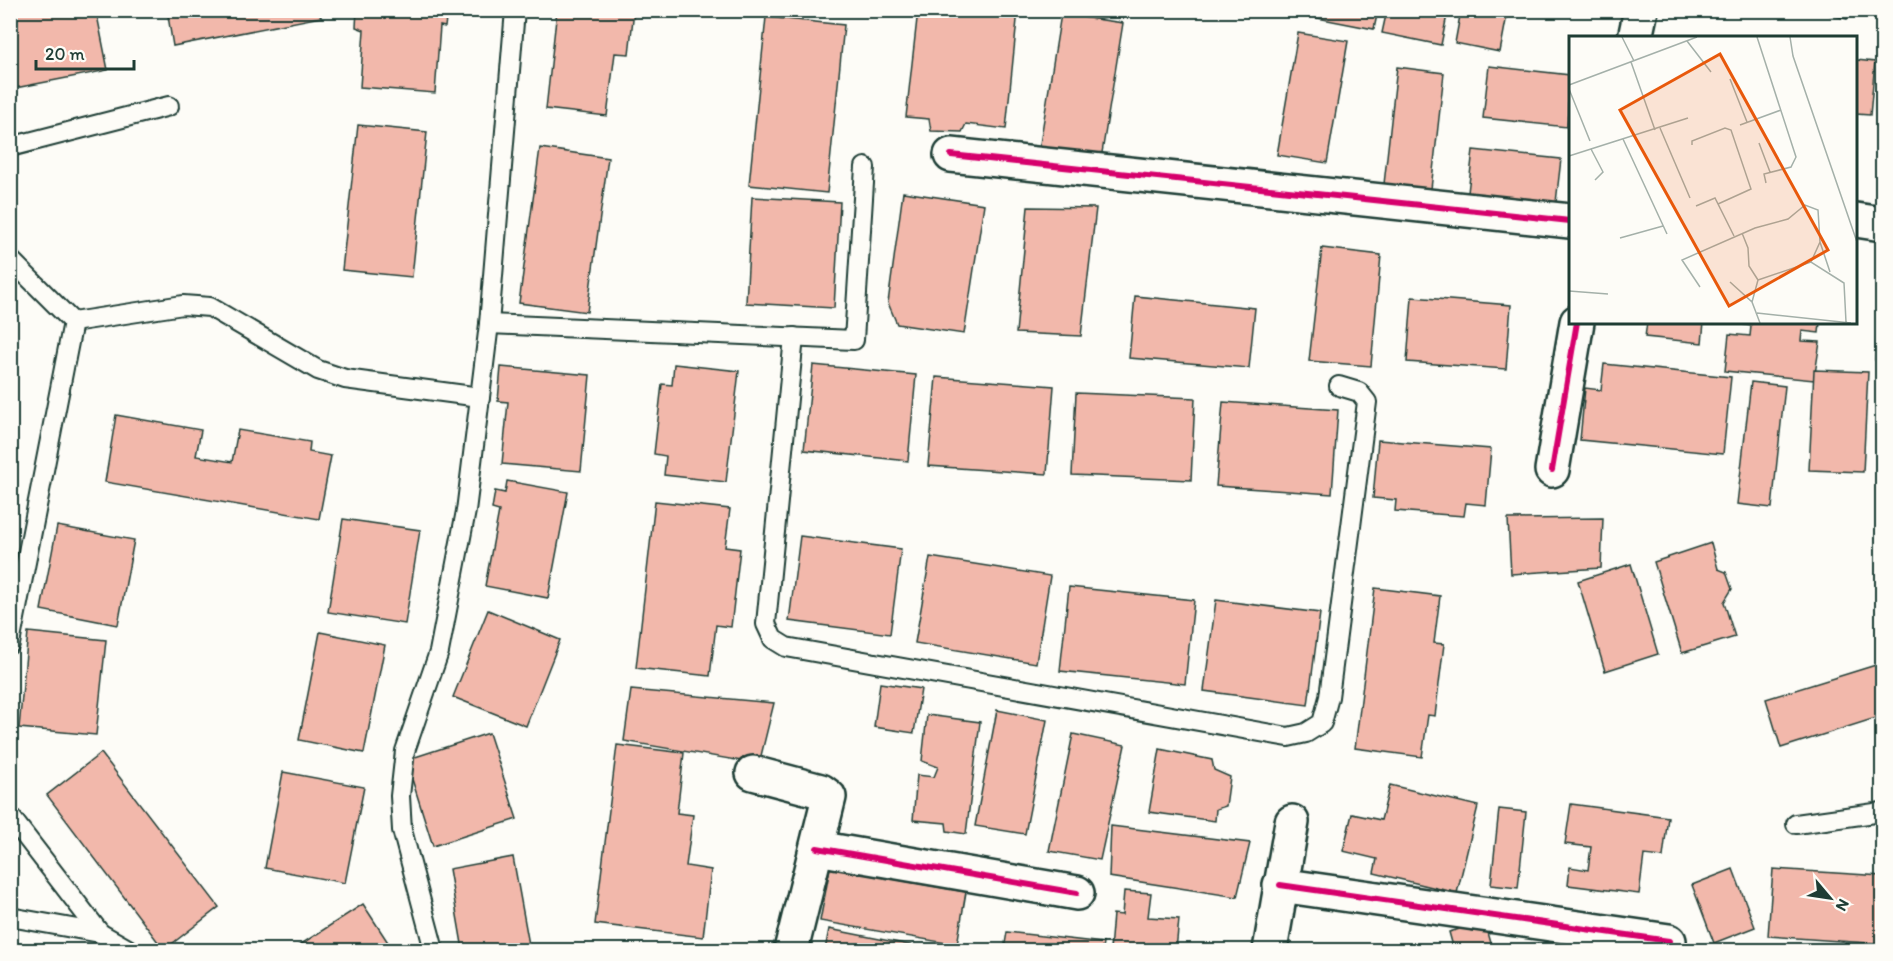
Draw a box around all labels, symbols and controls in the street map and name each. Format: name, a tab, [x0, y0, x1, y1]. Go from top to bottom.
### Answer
scale bar	[36, 33, 134, 71]
inset map	[1569, 36, 1857, 324]
text: 20 m	[45, 43, 85, 65]
north arrow	[1800, 868, 1860, 928]
text: N	[1832, 896, 1854, 914]

